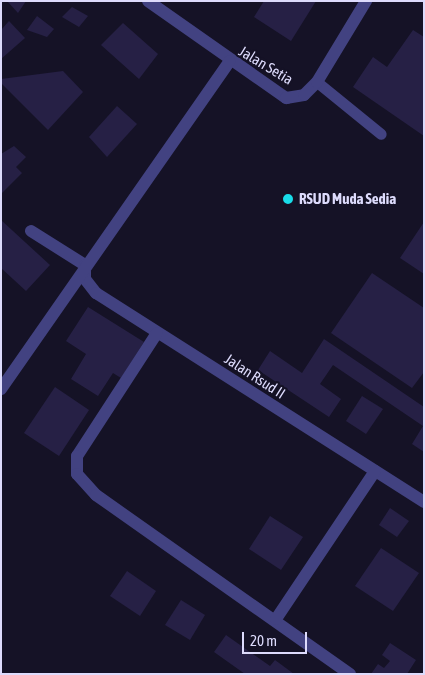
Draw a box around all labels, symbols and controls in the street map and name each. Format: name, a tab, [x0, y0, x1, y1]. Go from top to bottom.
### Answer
street label: Jalan Setia	[236, 42, 296, 88]
place label: RSUD Muda Sedia	[299, 190, 396, 208]
marker: RSUD Muda Sedia	[281, 192, 295, 206]
street label: Jalan Rsud II	[221, 350, 289, 402]
scale bar	[245, 622, 310, 654]
text: 20 m	[250, 632, 277, 649]

